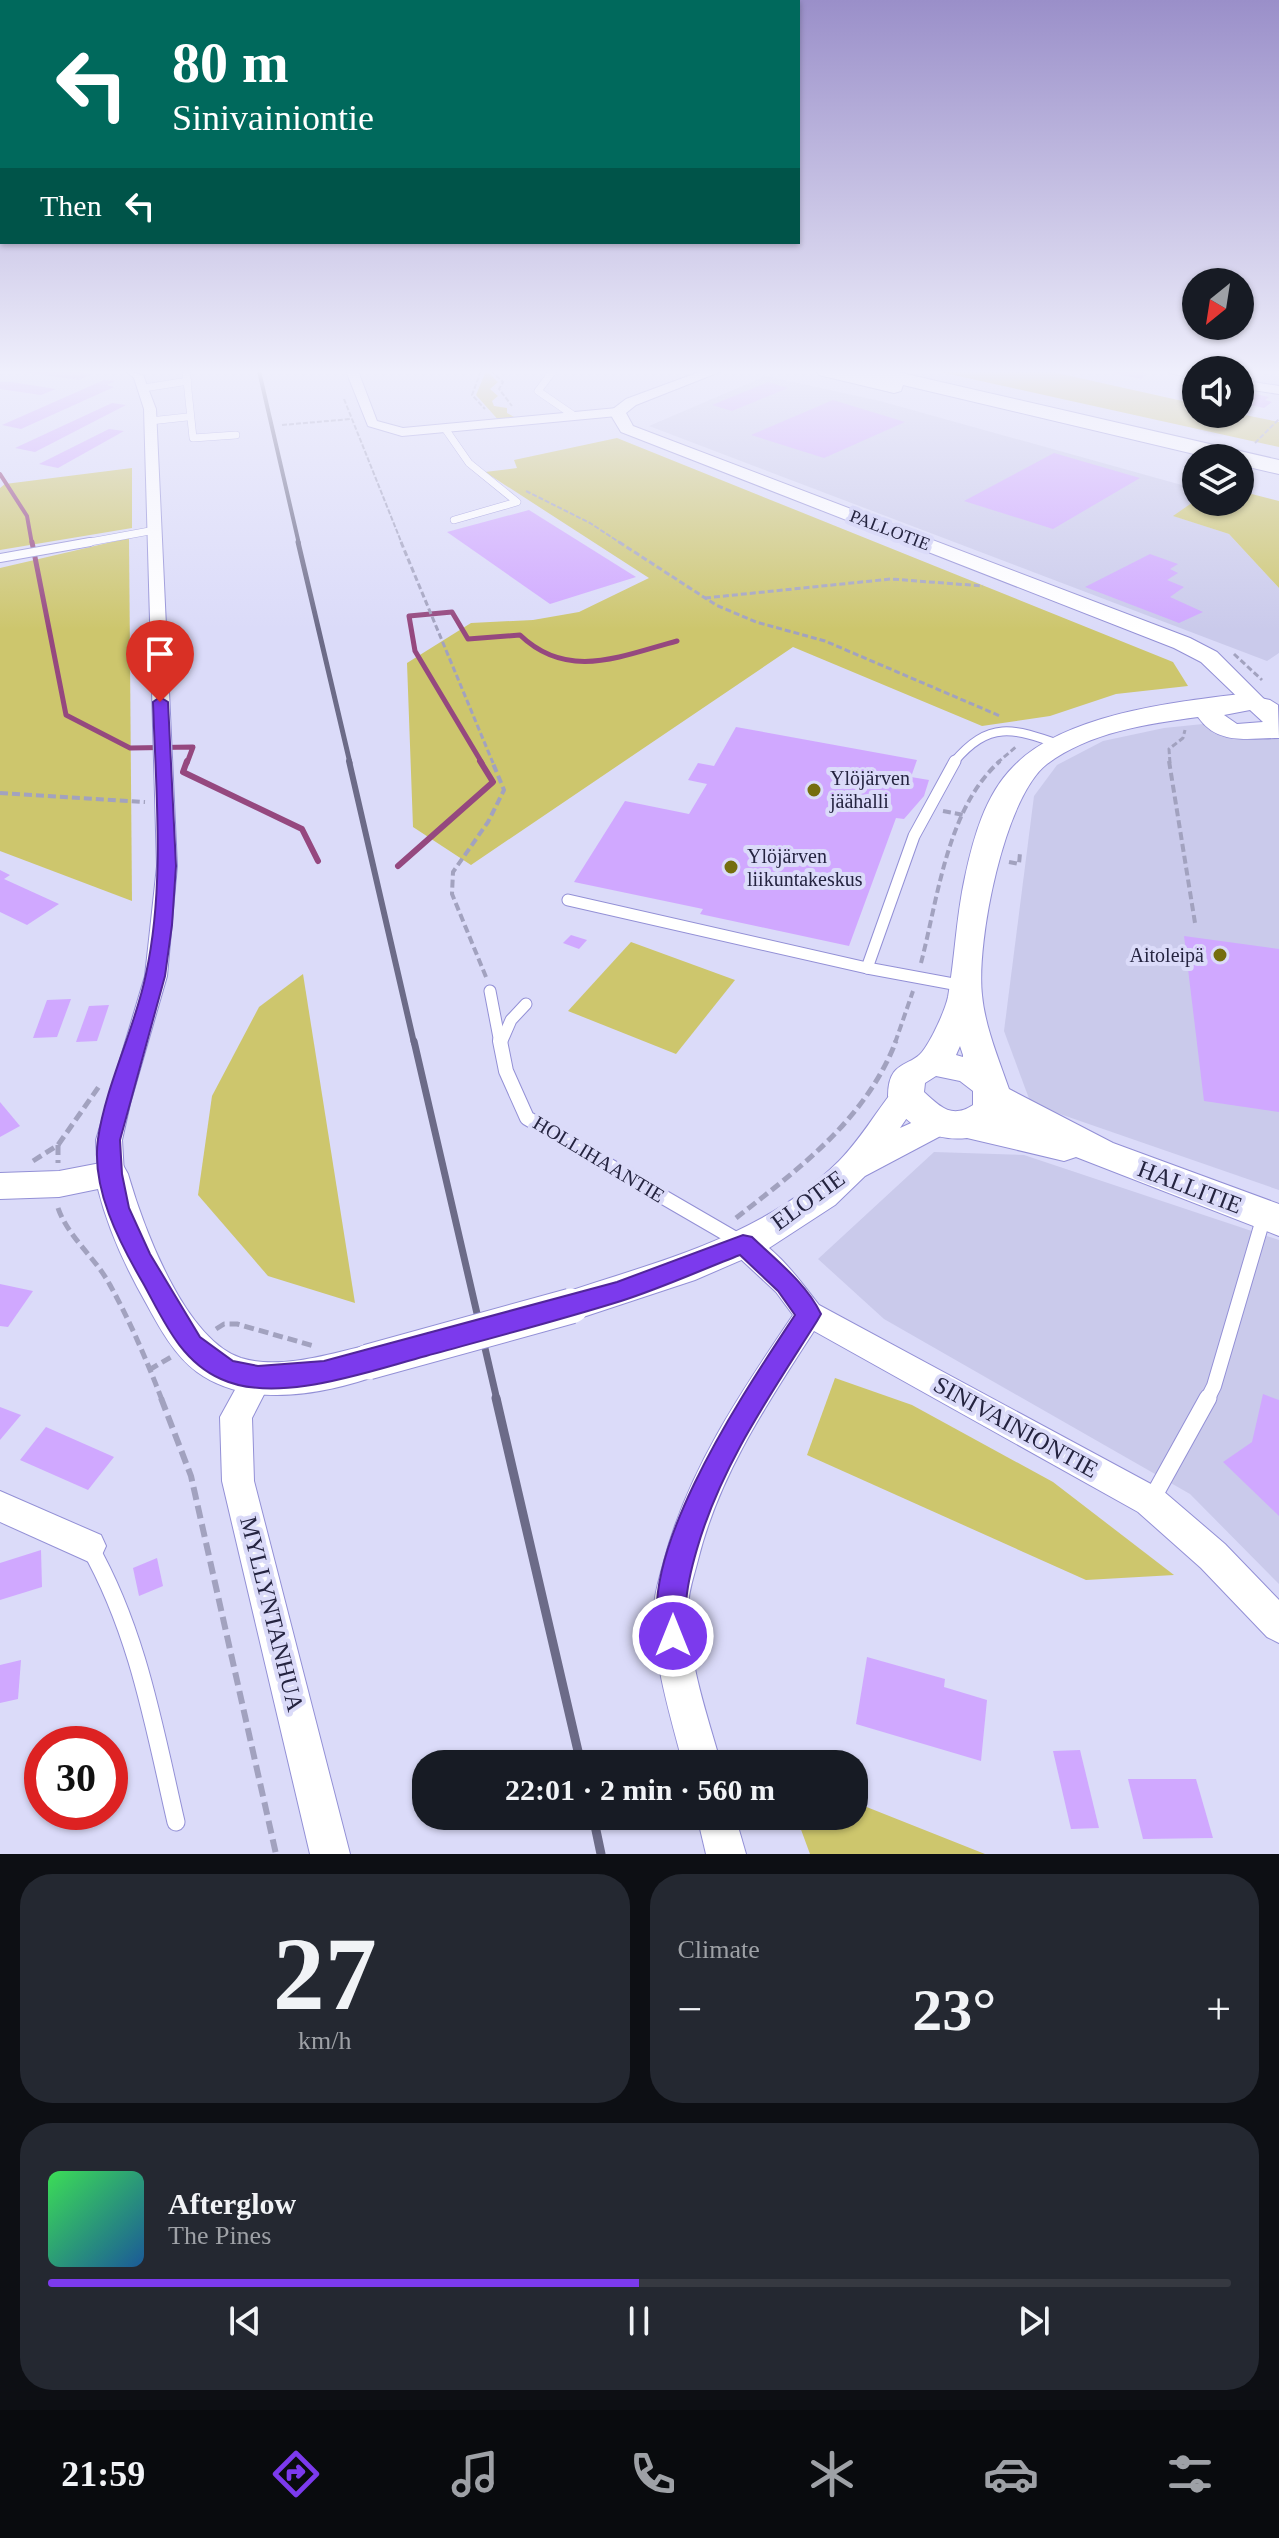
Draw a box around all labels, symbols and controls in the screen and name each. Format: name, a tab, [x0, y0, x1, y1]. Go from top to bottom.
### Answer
icon: left	[40, 32, 144, 136]
text: 80 m	[172, 32, 289, 94]
text: Sinivainiontie	[172, 98, 374, 138]
icon: left	[118, 184, 162, 228]
text: Then	[40, 189, 102, 222]
north arrow	[1182, 268, 1254, 340]
map controls	[1182, 268, 1254, 516]
button: sound	[1182, 356, 1254, 428]
button: layers	[1182, 444, 1254, 516]
street label: PALLOTIE	[847, 506, 933, 554]
pin	[126, 620, 194, 702]
icon: arrive	[138, 632, 182, 676]
place label: Ylöjärven jäähalli	[829, 767, 910, 813]
marker: Ylöjärven jäähalli	[805, 781, 823, 799]
place label: Ylöjärven liikuntakeskus	[747, 845, 863, 890]
marker: Ylöjärven liikuntakeskus	[722, 858, 740, 876]
place label: Aitoleipä	[1130, 944, 1204, 967]
marker: Aitoleipä	[1211, 946, 1229, 964]
street label: HOLLIHAANTIE	[530, 1111, 668, 1207]
street label: HALLITIE	[1134, 1155, 1246, 1219]
street label: ELOTIE	[766, 1165, 850, 1235]
street label: SINIVAINIONTIE	[929, 1371, 1103, 1483]
street label: MYLLYNTANHUA	[235, 1514, 309, 1715]
position arrow	[631, 1594, 715, 1678]
speed limit sign: 30	[24, 1726, 128, 1830]
text: 22:01 · 2 min · 560 m	[505, 1773, 775, 1806]
text: 27	[273, 1916, 377, 2031]
text: Climate	[678, 1935, 760, 1964]
text: 23°	[912, 1977, 996, 2043]
text: −	[678, 1985, 702, 2034]
text: +	[1206, 1985, 1231, 2034]
text: km/h	[298, 2026, 351, 2055]
text: Afterglow	[168, 2187, 296, 2220]
text: The Pines	[168, 2221, 271, 2250]
icon: previous	[223, 2299, 267, 2343]
icon: pause	[617, 2299, 661, 2343]
icon: next	[1012, 2299, 1056, 2343]
icon: directions	[268, 2446, 324, 2502]
icon: music	[447, 2446, 503, 2502]
icon: phone	[625, 2446, 681, 2502]
icon: climate	[804, 2446, 860, 2502]
icon: car	[983, 2446, 1039, 2502]
icon: filters	[1162, 2446, 1218, 2502]
text: 21:59	[61, 2454, 145, 2494]

